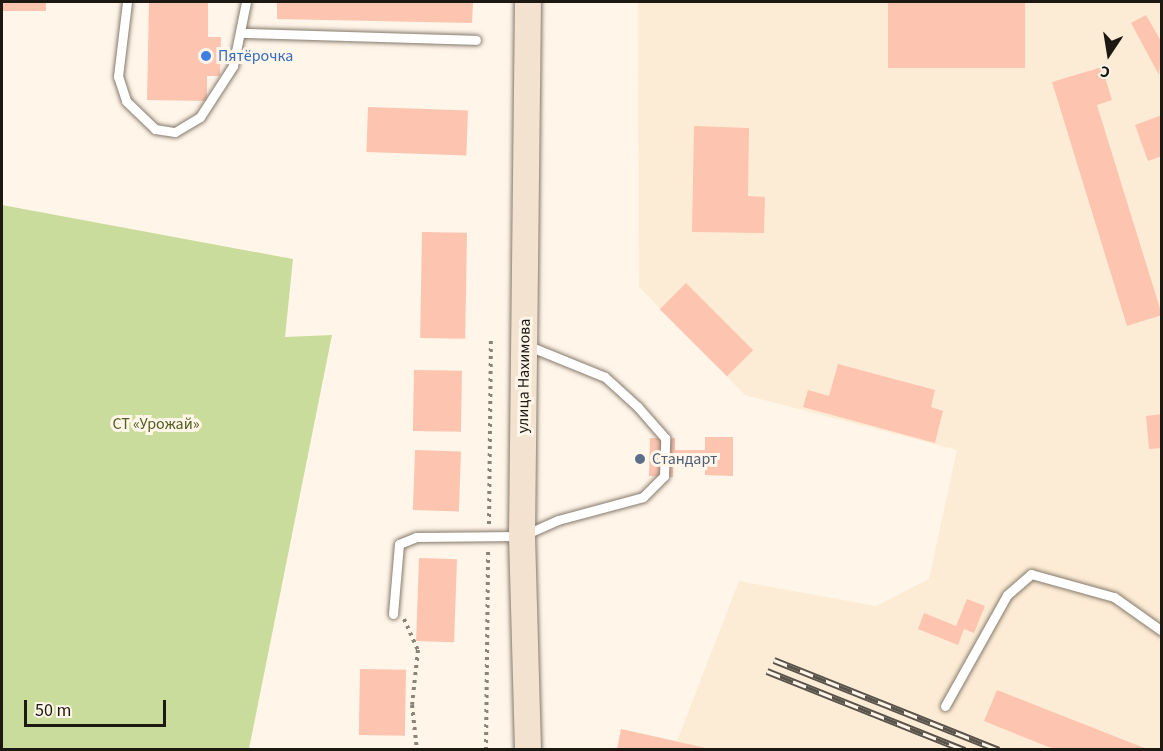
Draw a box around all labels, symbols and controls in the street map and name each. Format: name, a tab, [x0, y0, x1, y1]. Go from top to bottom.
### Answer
north arrow	[1079, 24, 1139, 84]
place label: Пятёрочка	[218, 46, 293, 66]
marker: Пятёрочка	[199, 49, 213, 63]
text: С	[1098, 60, 1112, 83]
street label: улица Нахимова	[513, 318, 535, 434]
park label: СТ «Урожай»	[112, 414, 200, 434]
place label: Стандарт	[652, 449, 717, 469]
marker: Стандарт	[633, 452, 647, 466]
scale bar	[27, 688, 170, 726]
text: 50 m	[35, 698, 71, 723]

